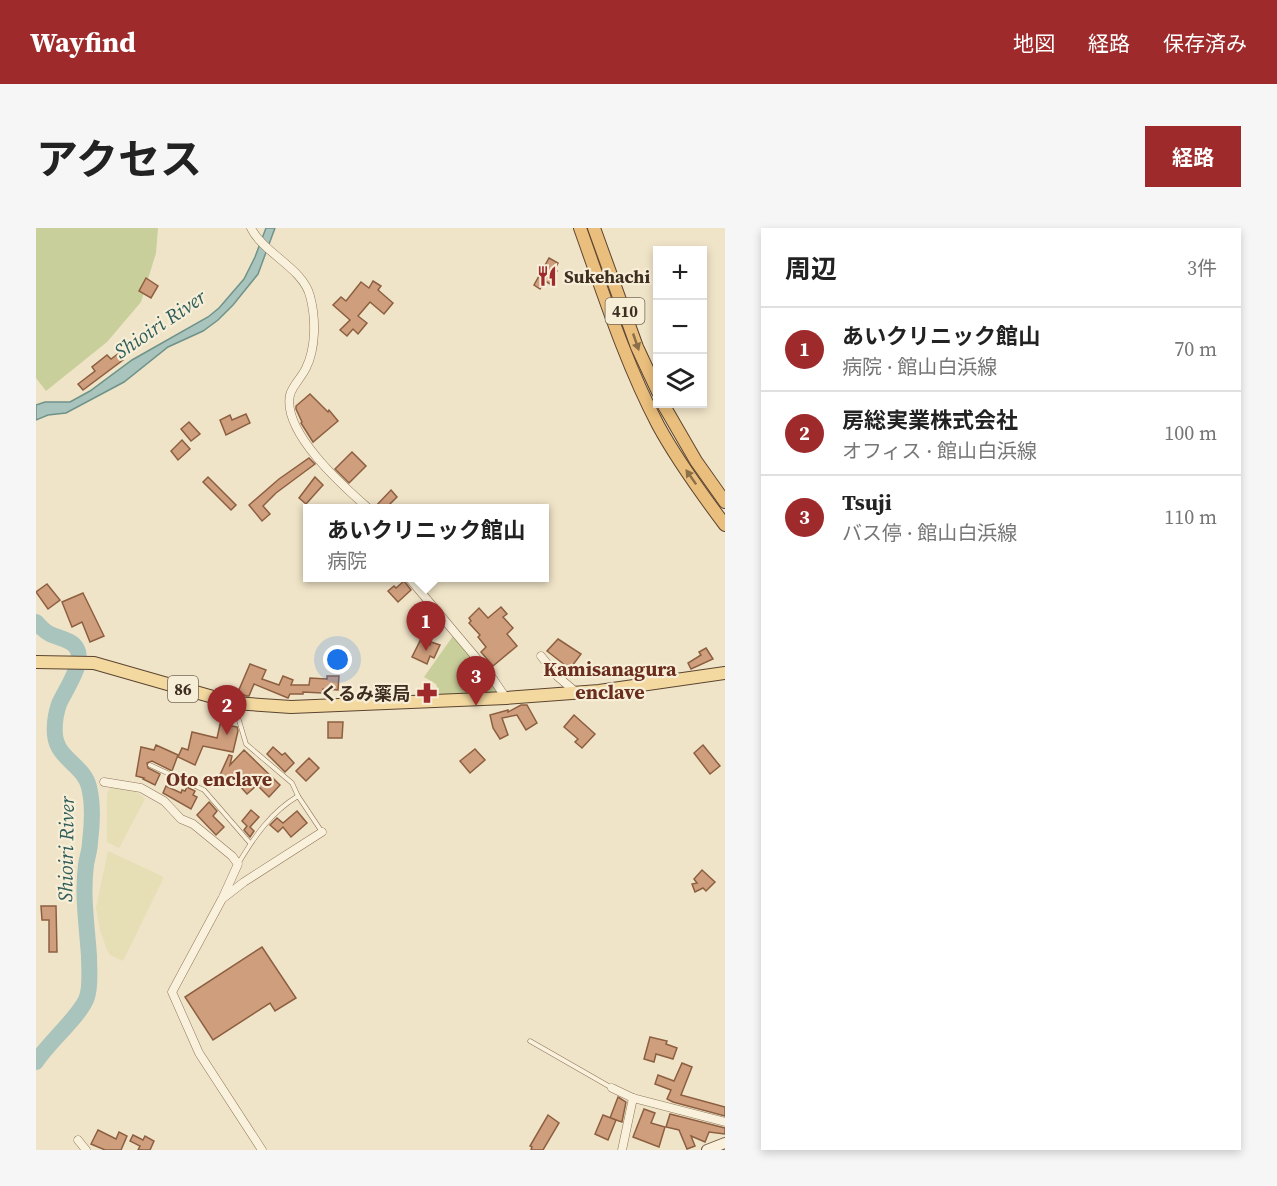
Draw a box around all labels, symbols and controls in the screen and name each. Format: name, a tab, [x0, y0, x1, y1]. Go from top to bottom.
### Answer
text: Wayfind	[30, 23, 136, 61]
text: 地図	[1013, 29, 1055, 58]
text: 経路	[1088, 29, 1130, 58]
text: 保存済み	[1163, 29, 1247, 58]
button: 経路	[1145, 126, 1241, 187]
text: アクセス	[36, 130, 202, 188]
map controls	[653, 246, 707, 408]
button: +	[653, 246, 707, 300]
text: 周辺	[785, 251, 837, 287]
text: 3件	[1187, 254, 1217, 282]
restaurant icon: Sukehachi	[535, 264, 559, 288]
place label: Sukehachi	[564, 264, 650, 289]
water label: Shioiri River	[108, 282, 212, 365]
road number: 410	[606, 298, 644, 324]
button: −	[653, 300, 707, 354]
text: あいクリニック館山	[842, 321, 1040, 351]
one-way arrow	[631, 333, 641, 351]
text: 1	[799, 335, 810, 363]
text: 70 m	[1174, 335, 1217, 363]
text: 病院 · 館山白浜線	[842, 353, 997, 381]
button: layers	[653, 354, 707, 408]
text: 房総実業株式会社	[842, 405, 1018, 435]
text: 2	[799, 419, 810, 447]
text: 100 m	[1164, 419, 1217, 447]
text: オフィス · 館山白浜線	[842, 437, 1037, 465]
one-way arrow	[685, 470, 697, 486]
text: Tsuji	[842, 487, 892, 517]
text: 3	[799, 503, 810, 531]
text: 110 m	[1164, 503, 1217, 531]
popup	[303, 504, 549, 582]
text: あいクリニック館山	[327, 515, 525, 545]
text: バス停 · 館山白浜線	[842, 519, 1017, 547]
text: 病院	[327, 547, 367, 575]
pin: 1	[406, 602, 446, 651]
your location	[323, 645, 352, 674]
district label: Kamisanagura enclave	[543, 655, 677, 706]
pin: 3	[456, 656, 496, 706]
road number: 86	[168, 676, 198, 702]
place label: くるみ薬局	[320, 681, 410, 706]
pharmacy icon: くるみ薬局	[415, 681, 439, 705]
pin: 2	[208, 686, 246, 735]
district label: Oto enclave	[166, 765, 272, 793]
water label: Shioiri River	[51, 795, 81, 902]

